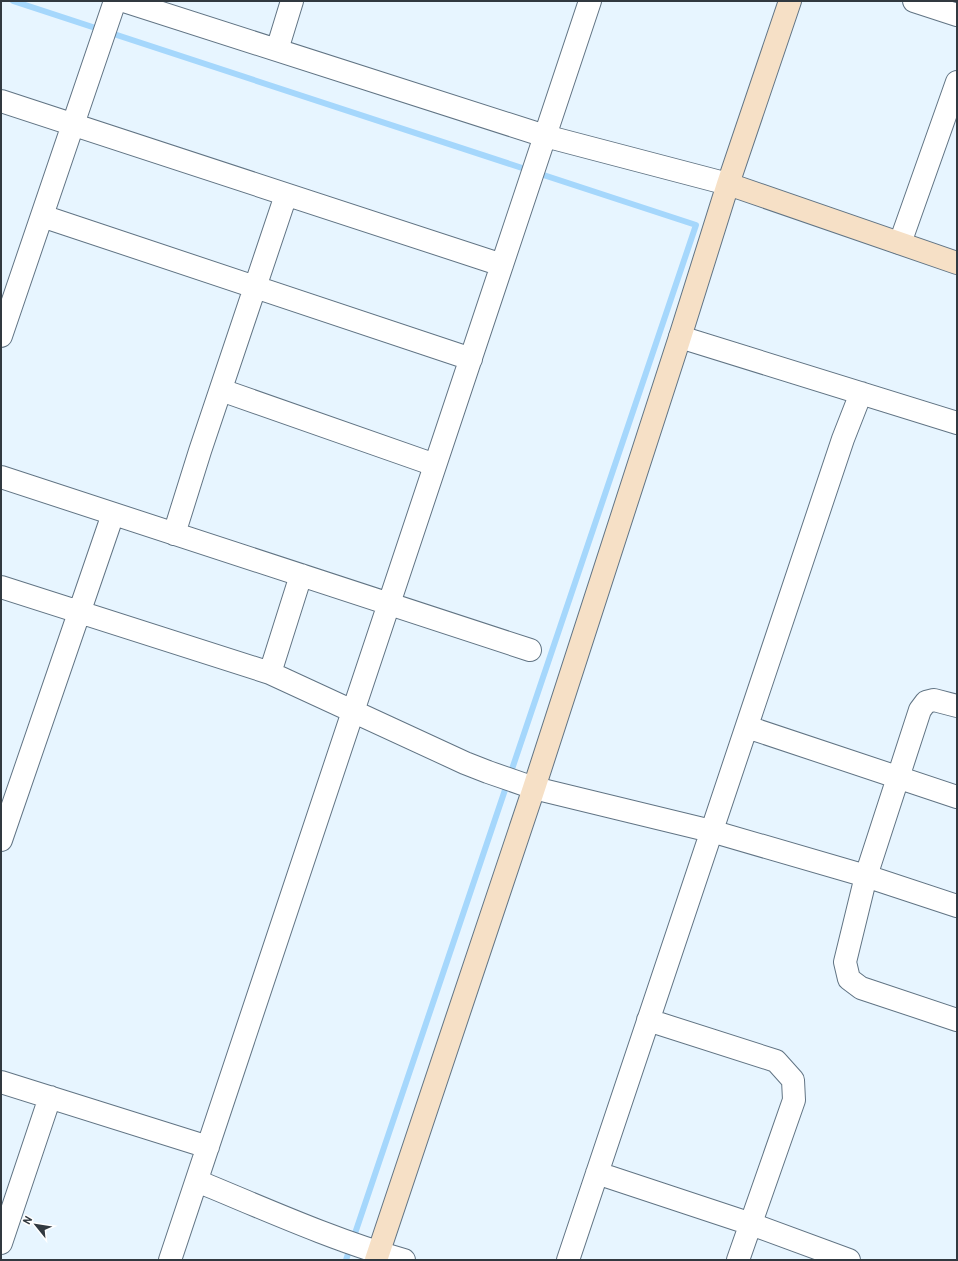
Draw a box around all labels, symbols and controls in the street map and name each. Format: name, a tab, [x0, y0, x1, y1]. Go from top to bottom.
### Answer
north arrow	[16, 1205, 56, 1245]
text: N	[19, 1213, 34, 1226]

